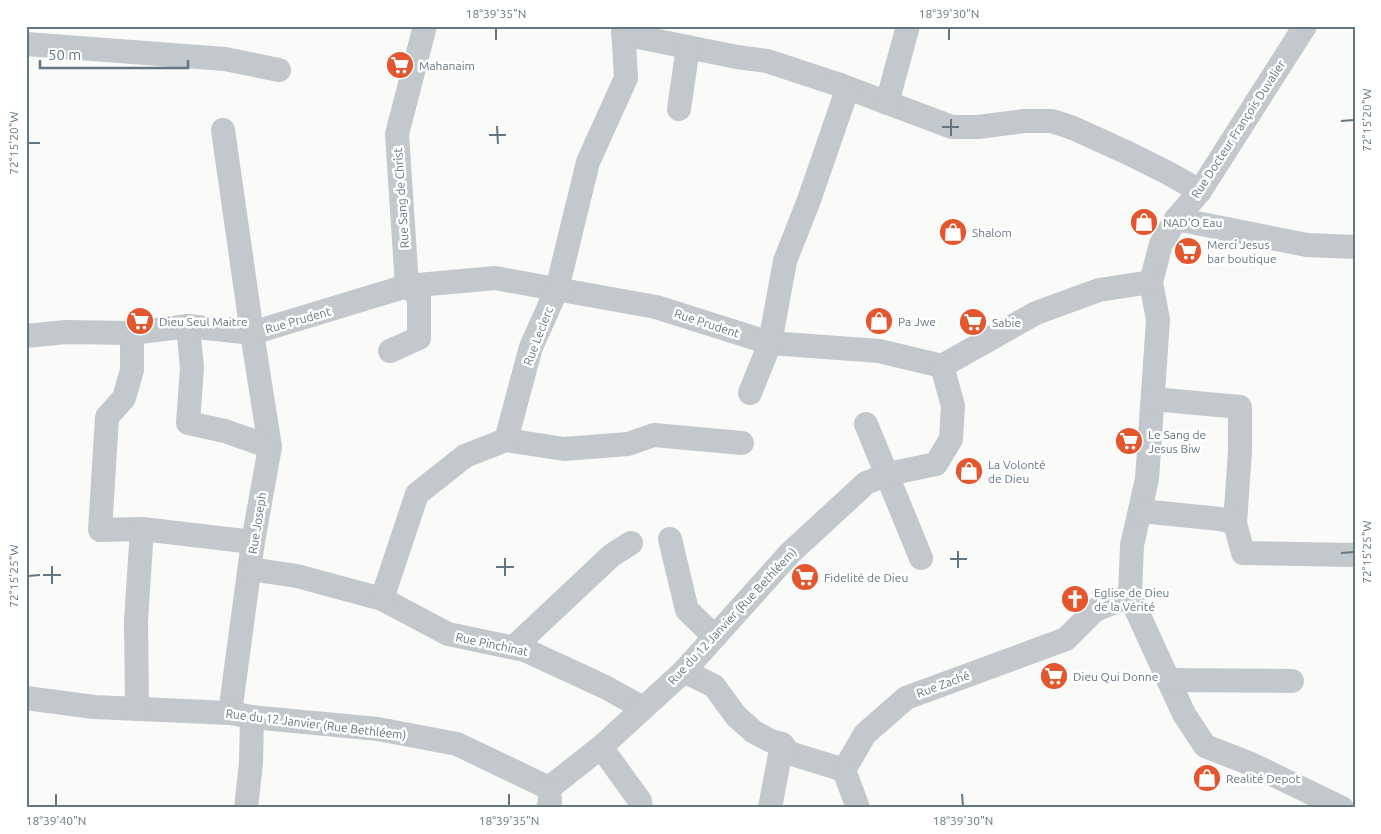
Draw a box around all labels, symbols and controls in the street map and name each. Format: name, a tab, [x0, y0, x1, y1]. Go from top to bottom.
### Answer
text: 18°39'35"N	[466, 7, 526, 20]
text: 18°39'30"N	[919, 7, 979, 20]
scale bar	[40, 38, 188, 70]
text: 50 m	[48, 46, 81, 63]
supermarket icon: Mahanaim	[385, 50, 415, 80]
street label: Rue Docteur François Duvalier	[1188, 57, 1288, 200]
place label: Mahanaim	[419, 59, 475, 72]
text: 72°15'20"W	[1360, 88, 1373, 152]
text: 72°15'20"W	[7, 111, 20, 175]
street label: Rue Sang de Christ	[391, 147, 411, 249]
shop icon: NAD'O Eau	[1129, 207, 1159, 237]
place label: NAD'O Eau	[1163, 216, 1222, 229]
shop icon: Shalom	[938, 217, 968, 247]
place label: Shalom	[972, 226, 1012, 239]
supermarket icon: Merci Jesus bar boutique	[1173, 236, 1203, 266]
place label: Merci Jesus bar boutique	[1207, 238, 1277, 265]
street label: Rue Prudent	[264, 304, 332, 336]
street label: Rue Leclerc	[521, 304, 555, 367]
supermarket icon: Dieu Seul Maitre	[125, 306, 155, 336]
street label: Rue Prudent	[673, 306, 741, 340]
shop icon: Pa Jwe	[864, 306, 894, 336]
supermarket icon: Sabie	[958, 307, 988, 337]
place label: Dieu Seul Maitre	[159, 315, 248, 328]
place label: Pa Jwe	[898, 315, 936, 328]
place label: Sabie	[992, 316, 1021, 329]
supermarket icon: Le Sang de Jesus Biw	[1114, 426, 1144, 456]
place label: Le Sang de Jesus Biw	[1148, 428, 1206, 455]
shop icon: La Volonté de Dieu	[954, 456, 984, 486]
place label: La Volonté de Dieu	[988, 458, 1046, 485]
street label: Rue Joseph	[246, 491, 268, 555]
text: 72°15'25"W	[1360, 520, 1373, 584]
text: 72°15'25"W	[7, 544, 20, 608]
street label: Rue du 12 Janvier (Rue Bethléem)	[665, 545, 800, 688]
supermarket icon: Fidelité de Dieu	[790, 562, 820, 592]
place label: Fidelité de Dieu	[824, 571, 908, 584]
church icon: Eglise de Dieu de la Vérité	[1060, 584, 1090, 614]
place label: Eglise de Dieu de la Vérité	[1094, 586, 1169, 613]
street label: Rue Pinchinat	[455, 630, 530, 658]
supermarket icon: Dieu Qui Donne	[1039, 661, 1069, 691]
street label: Rue Zaché	[915, 668, 971, 700]
place label: Dieu Qui Donne	[1073, 670, 1158, 683]
street label: Rue du 12 Janvier (Rue Bethléem)	[225, 706, 407, 743]
shop icon: Realité Depot	[1192, 763, 1222, 793]
place label: Realité Depot	[1226, 772, 1301, 785]
text: 18°39'40"N	[26, 814, 86, 827]
text: 18°39'35"N	[479, 814, 539, 827]
text: 18°39'30"N	[933, 814, 993, 827]

